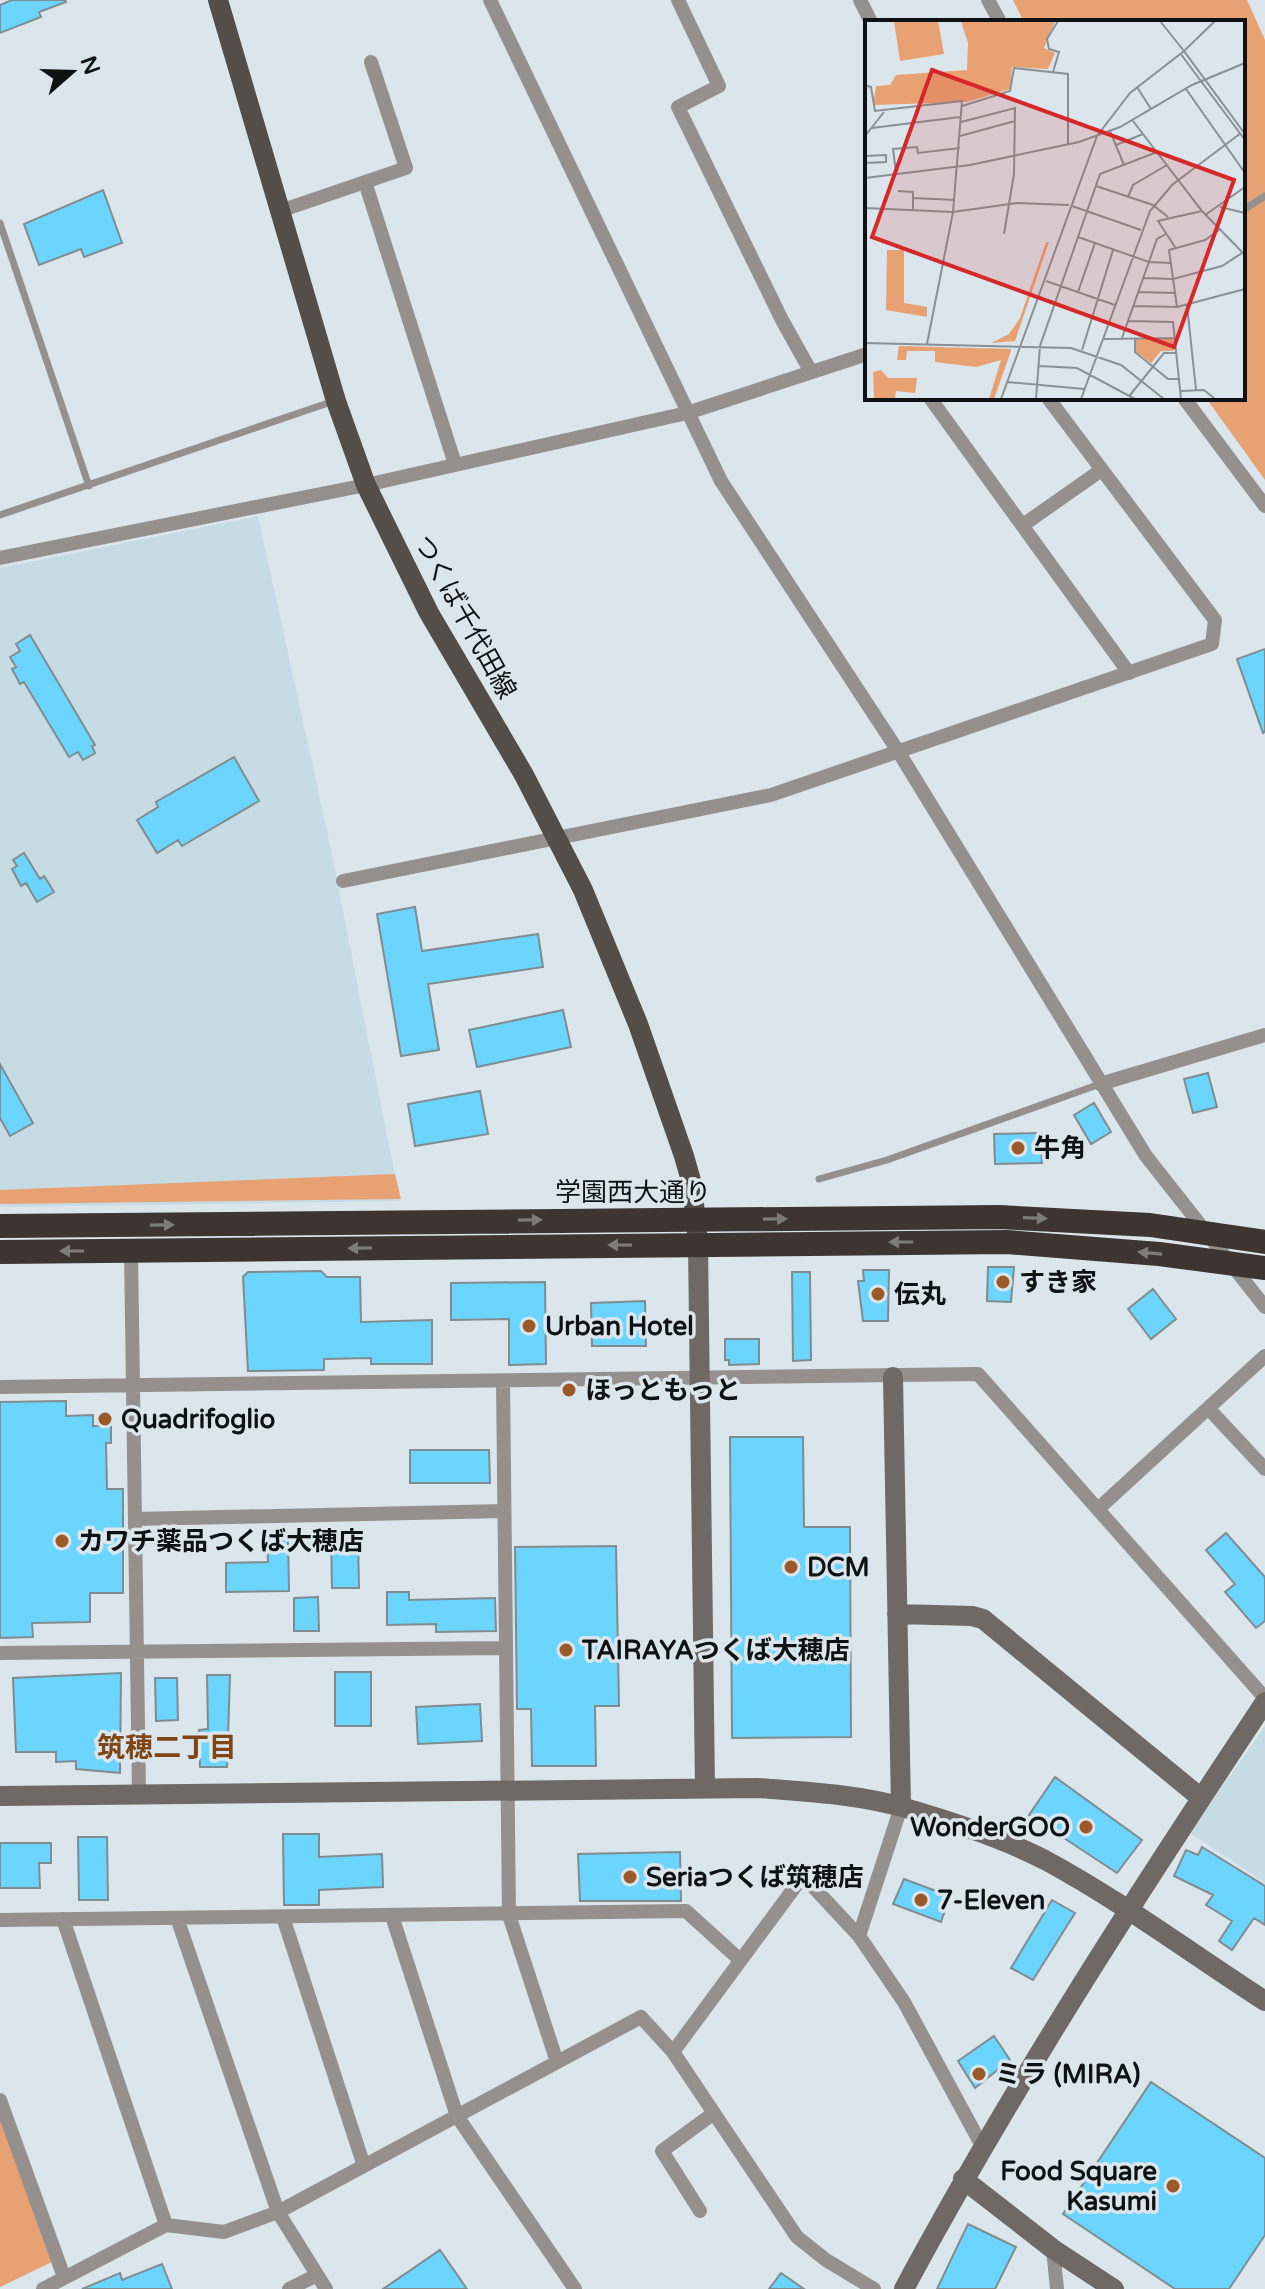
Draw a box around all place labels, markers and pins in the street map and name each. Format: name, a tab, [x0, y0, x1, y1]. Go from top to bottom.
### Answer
place label: 牛角	[1034, 1133, 1086, 1164]
marker: 牛角	[1009, 1139, 1027, 1157]
place label: すき家	[1019, 1267, 1097, 1298]
marker: すき家	[994, 1273, 1012, 1291]
place label: 伝丸	[894, 1279, 946, 1310]
marker: 伝丸	[869, 1285, 887, 1303]
place label: Urban Hotel	[545, 1311, 694, 1342]
marker: Urban Hotel	[520, 1317, 538, 1335]
place label: ほっともっと	[585, 1375, 741, 1406]
marker: ほっともっと	[560, 1381, 578, 1399]
place label: Quadrifoglio	[121, 1404, 276, 1435]
marker: Quadrifoglio	[96, 1410, 114, 1428]
place label: カワチ薬品つくば大穂店	[78, 1526, 364, 1557]
marker: カワチ薬品つくば大穂店	[53, 1532, 71, 1550]
place label: DCM	[807, 1552, 870, 1583]
marker: DCM	[782, 1558, 800, 1576]
place label: TAIRAYAつくば大穂店	[581, 1635, 850, 1666]
marker: TAIRAYAつくば大穂店	[557, 1641, 575, 1659]
place label: WonderGOO	[910, 1812, 1070, 1843]
marker: WonderGOO	[1077, 1818, 1095, 1836]
place label: Seriaつくば筑穂店	[646, 1862, 864, 1893]
marker: Seriaつくば筑穂店	[621, 1868, 639, 1886]
place label: 7-Eleven	[937, 1885, 1045, 1916]
marker: 7-Eleven	[912, 1891, 930, 1909]
place label: ミラ (MIRA)	[995, 2059, 1140, 2090]
marker: ミラ (MIRA)	[970, 2065, 988, 2083]
place label: Food Square Kasumi	[1000, 2156, 1157, 2217]
marker: Food Square Kasumi	[1164, 2177, 1182, 2195]

